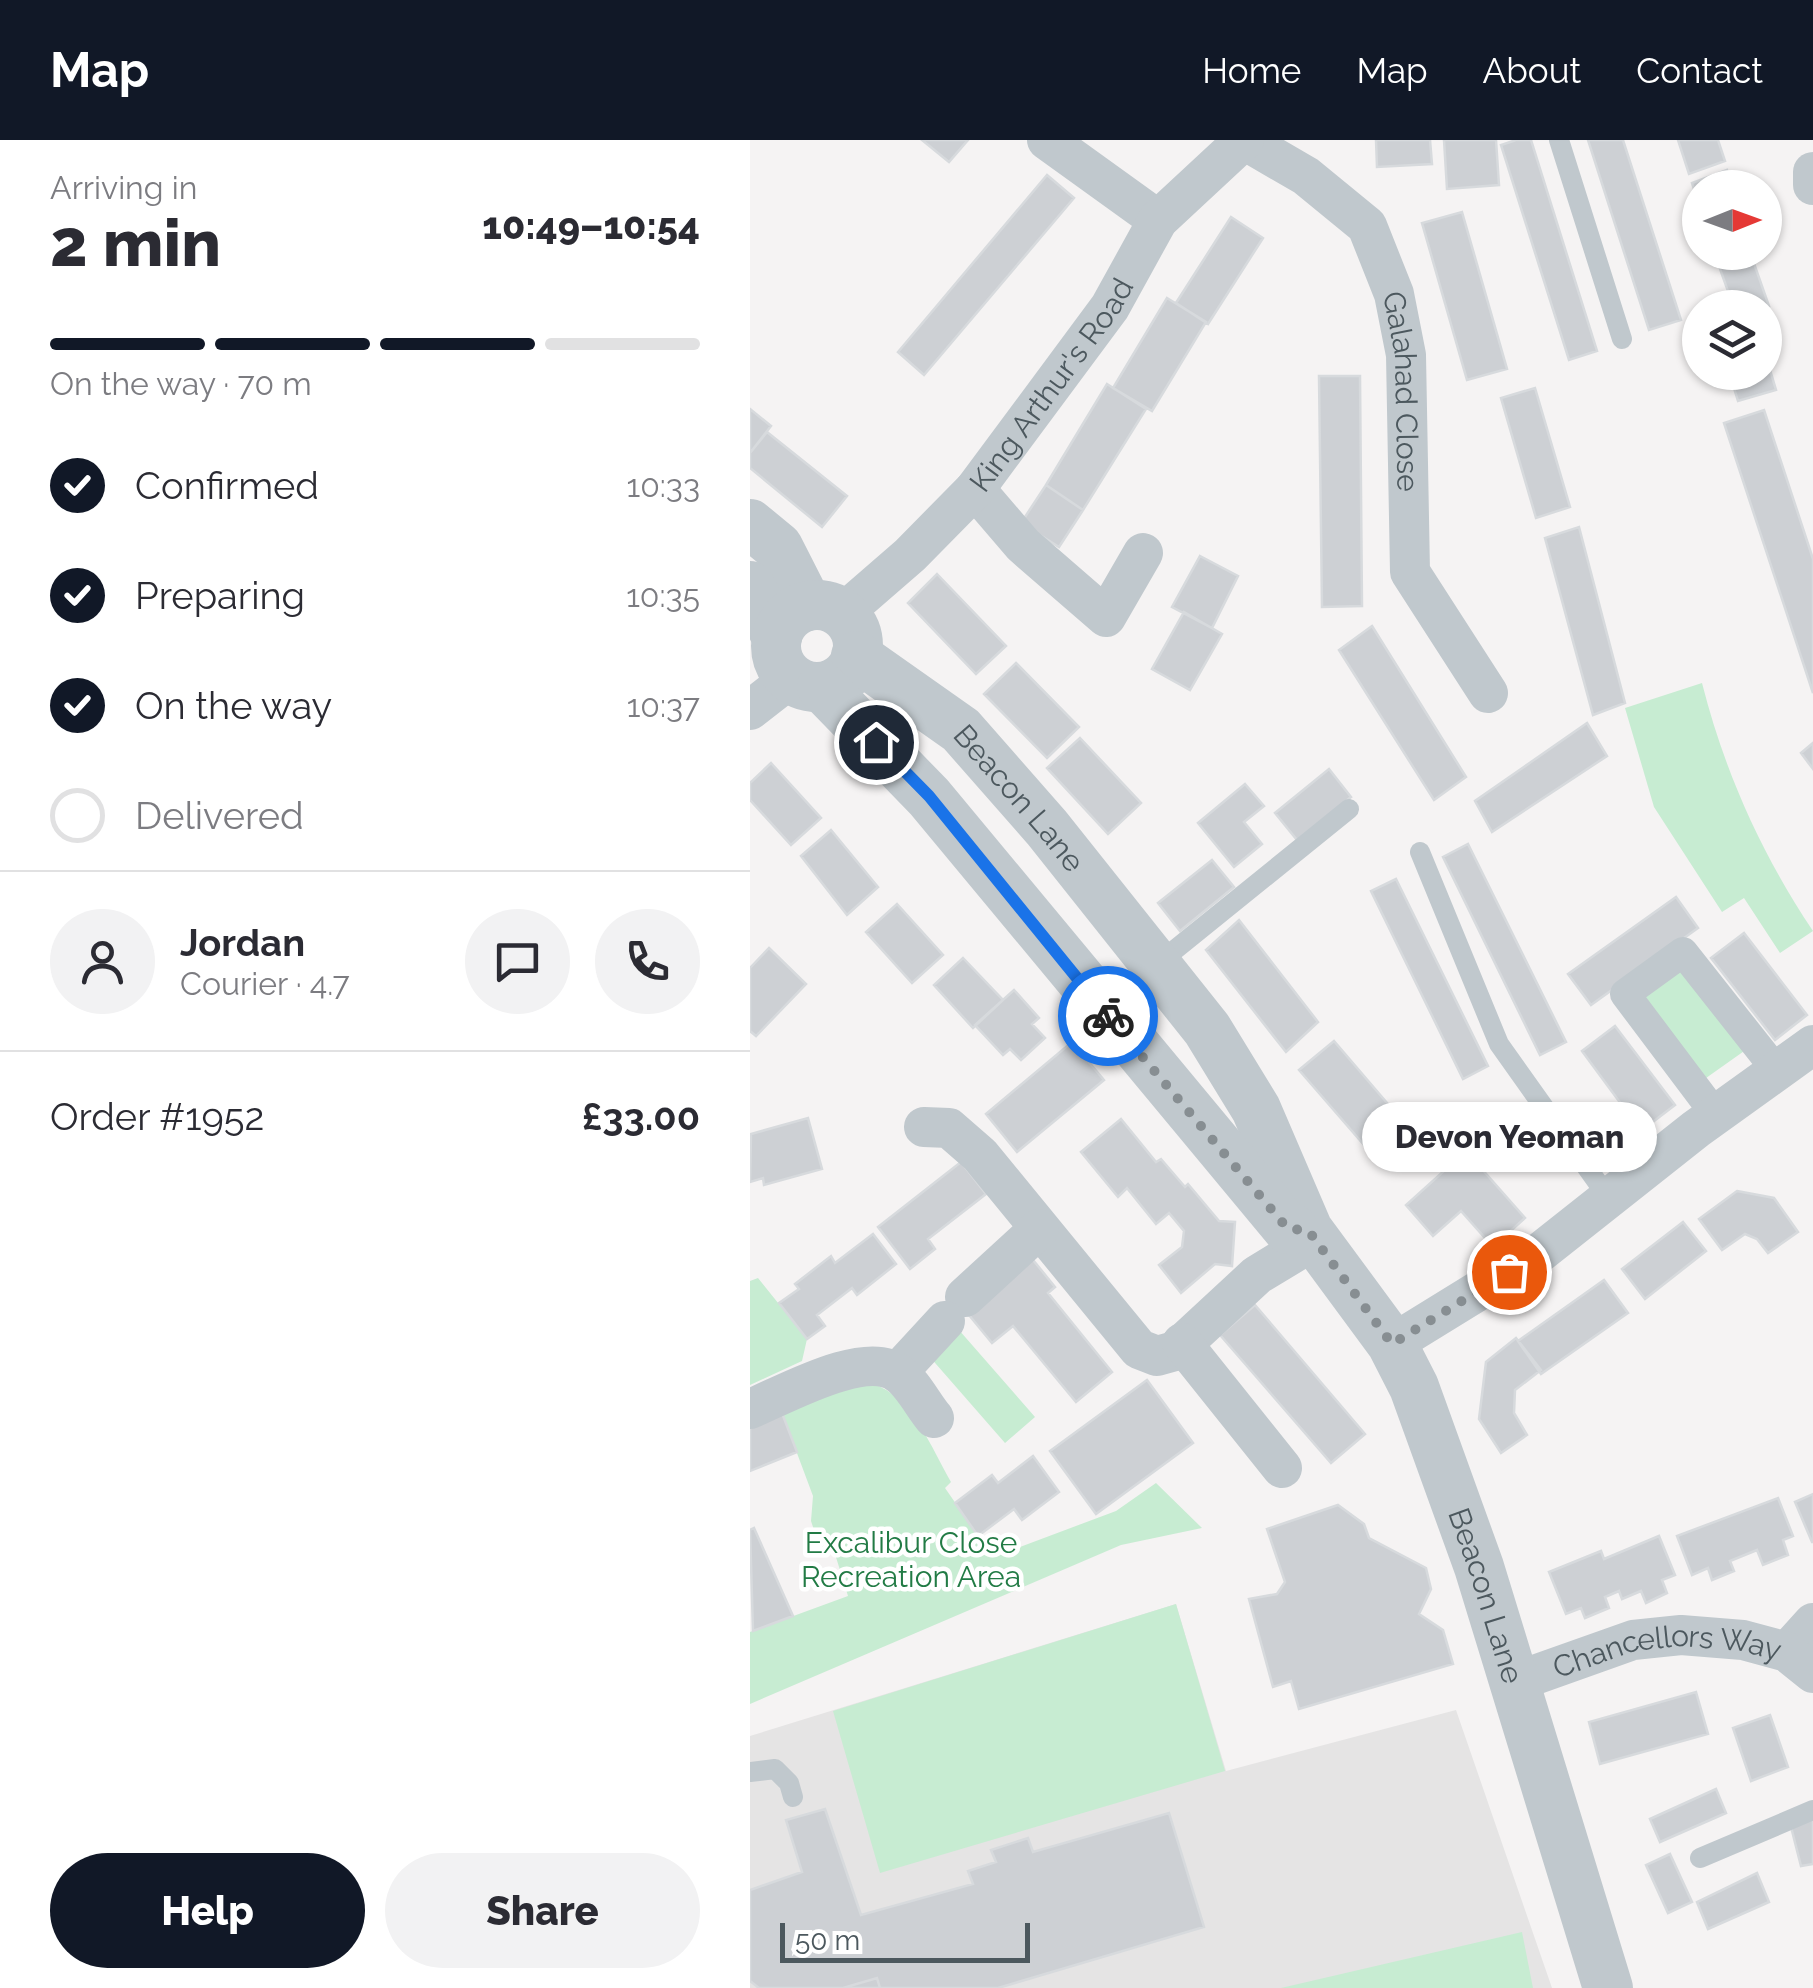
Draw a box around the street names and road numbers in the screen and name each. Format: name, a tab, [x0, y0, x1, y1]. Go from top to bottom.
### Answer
street label: King Arthur's Road	[962, 272, 1140, 498]
street label: Galahad Close	[1376, 288, 1426, 492]
street label: Beacon Lane	[947, 717, 1092, 878]
street label: Beacon Lane	[1442, 1503, 1531, 1687]
street label: Chancellors Way	[1548, 1617, 1785, 1685]

